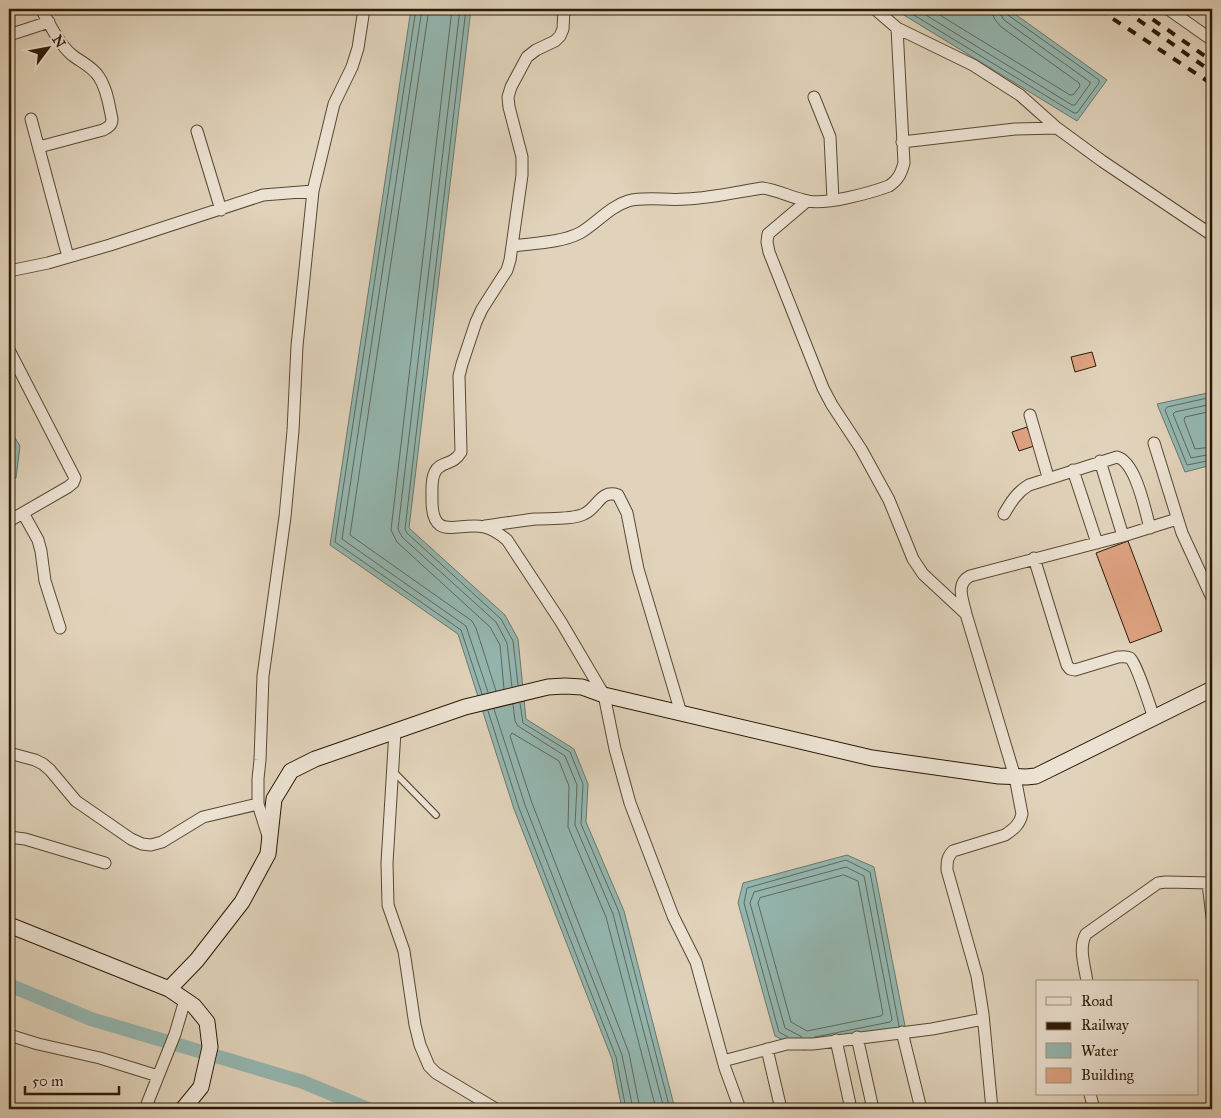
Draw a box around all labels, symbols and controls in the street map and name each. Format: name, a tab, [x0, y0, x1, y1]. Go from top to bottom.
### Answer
north arrow	[22, 22, 72, 72]
text: N	[48, 32, 69, 51]
legend	[1036, 980, 1198, 1096]
text: Road	[1081, 992, 1113, 1010]
text: Railway	[1081, 1016, 1130, 1034]
text: Water	[1081, 1042, 1118, 1060]
scale bar	[25, 1063, 119, 1095]
text: Building	[1081, 1066, 1135, 1084]
text: 50 m	[32, 1072, 64, 1090]

